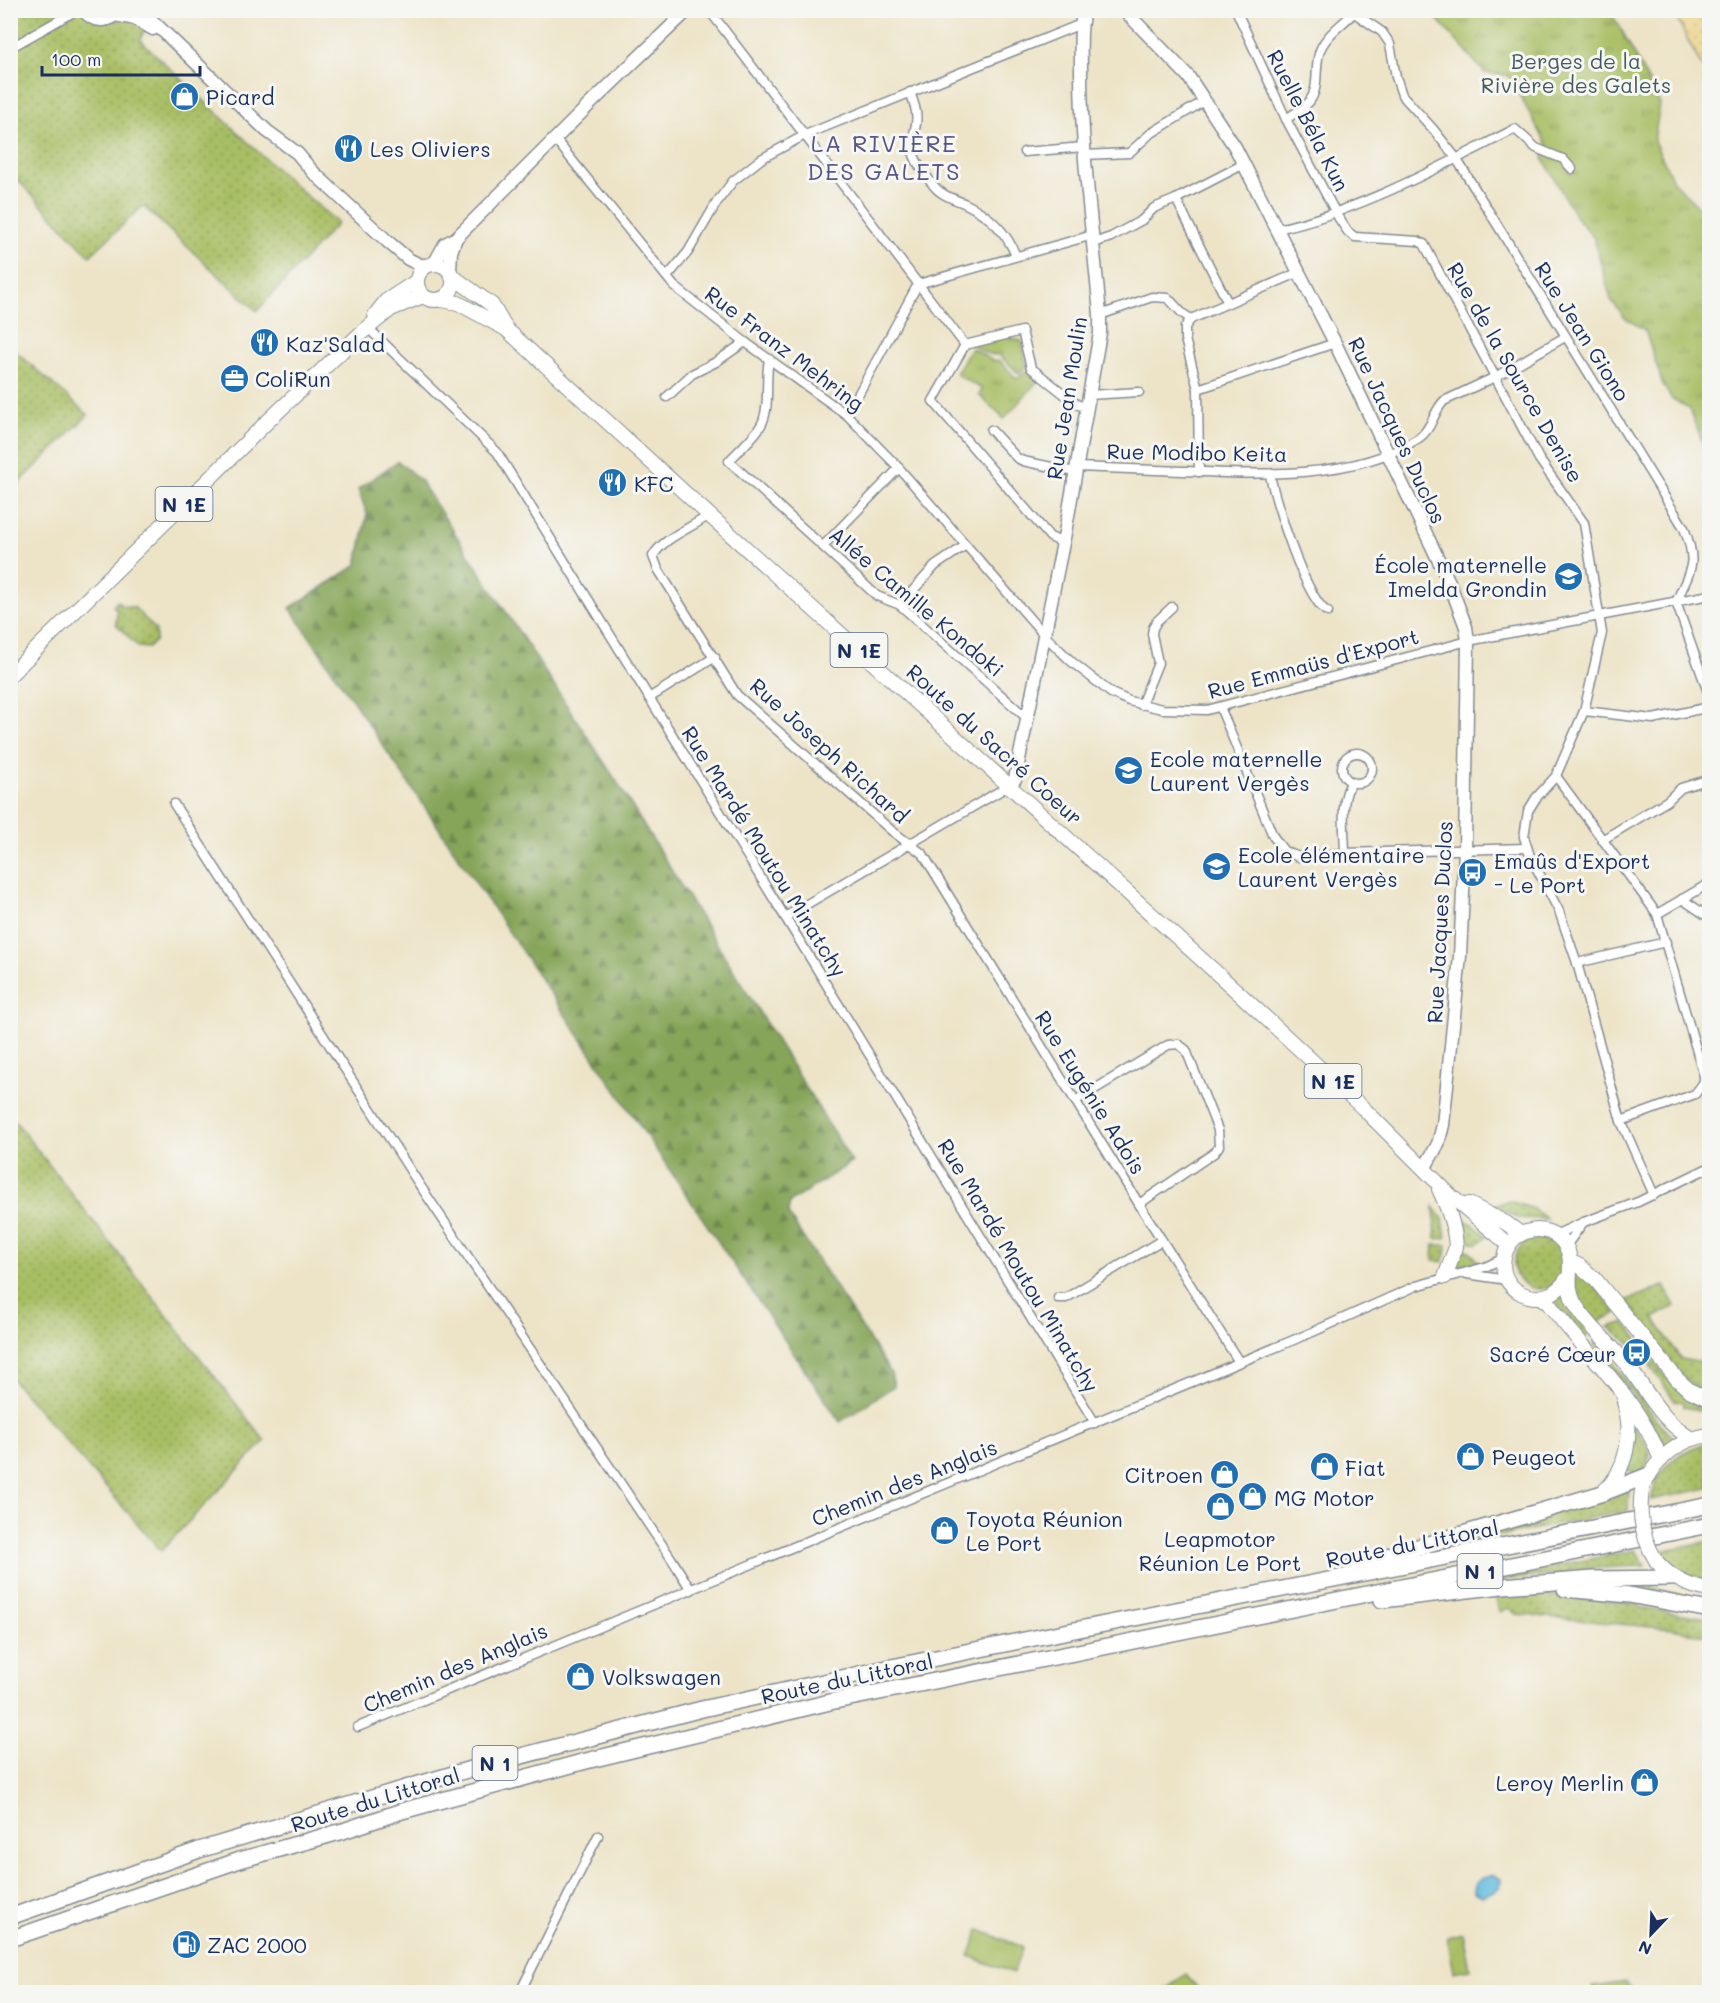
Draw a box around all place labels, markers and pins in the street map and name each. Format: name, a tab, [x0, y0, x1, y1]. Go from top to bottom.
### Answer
shop icon: Picard	[169, 80, 201, 112]
place label: Picard	[206, 83, 275, 110]
restaurant icon: Les Oliviers	[333, 132, 365, 164]
place label: Les Oliviers	[370, 135, 491, 162]
restaurant icon: Kaz'Salad	[249, 327, 281, 359]
place label: Kaz'Salad	[286, 330, 385, 357]
office icon: ColiRun	[218, 362, 250, 394]
place label: ColiRun	[255, 365, 331, 392]
restaurant icon: KFC	[597, 467, 629, 499]
place label: KFC	[634, 470, 673, 497]
place label: École maternelle Imelda Grondin	[1374, 551, 1547, 602]
school or university icon: École maternelle Imelda Grondin	[1552, 560, 1584, 592]
place label: Ecole maternelle Laurent Vergès	[1150, 745, 1323, 796]
school or university icon: Ecole maternelle Laurent Vergès	[1113, 754, 1145, 786]
place label: Ecole élémentaire Laurent Vergès	[1238, 841, 1425, 892]
place label: Emaûs d'Export - Le Port	[1494, 847, 1650, 898]
school or university icon: Ecole élémentaire Laurent Vergès	[1201, 850, 1233, 882]
bus stop icon: Emaûs d'Export - Le Port	[1457, 856, 1489, 888]
bus stop icon: Sacré Cœur	[1621, 1337, 1653, 1369]
place label: Sacré Cœur	[1489, 1340, 1616, 1367]
shop icon: Peugeot	[1455, 1440, 1487, 1472]
place label: Peugeot	[1492, 1443, 1576, 1470]
shop icon: Fiat	[1308, 1451, 1340, 1483]
place label: Fiat	[1345, 1454, 1386, 1481]
shop icon: Citroen	[1208, 1458, 1240, 1490]
place label: Citroen	[1125, 1461, 1203, 1488]
shop icon: MG Motor	[1237, 1481, 1269, 1513]
place label: MG Motor	[1274, 1484, 1374, 1511]
shop icon: Leapmotor Réunion Le Port	[1204, 1491, 1236, 1523]
place label: Toyota Réunion Le Port	[966, 1505, 1123, 1556]
shop icon: Toyota Réunion Le Port	[929, 1514, 961, 1546]
place label: Leapmotor Réunion Le Port	[1139, 1525, 1301, 1576]
shop icon: Volkswagen	[565, 1660, 597, 1692]
place label: Volkswagen	[602, 1663, 721, 1690]
shop icon: Leroy Merlin	[1629, 1766, 1661, 1798]
place label: Leroy Merlin	[1496, 1769, 1624, 1796]
fuel station icon: ZAC 2000	[170, 1928, 202, 1960]
place label: ZAC 2000	[207, 1931, 307, 1958]

